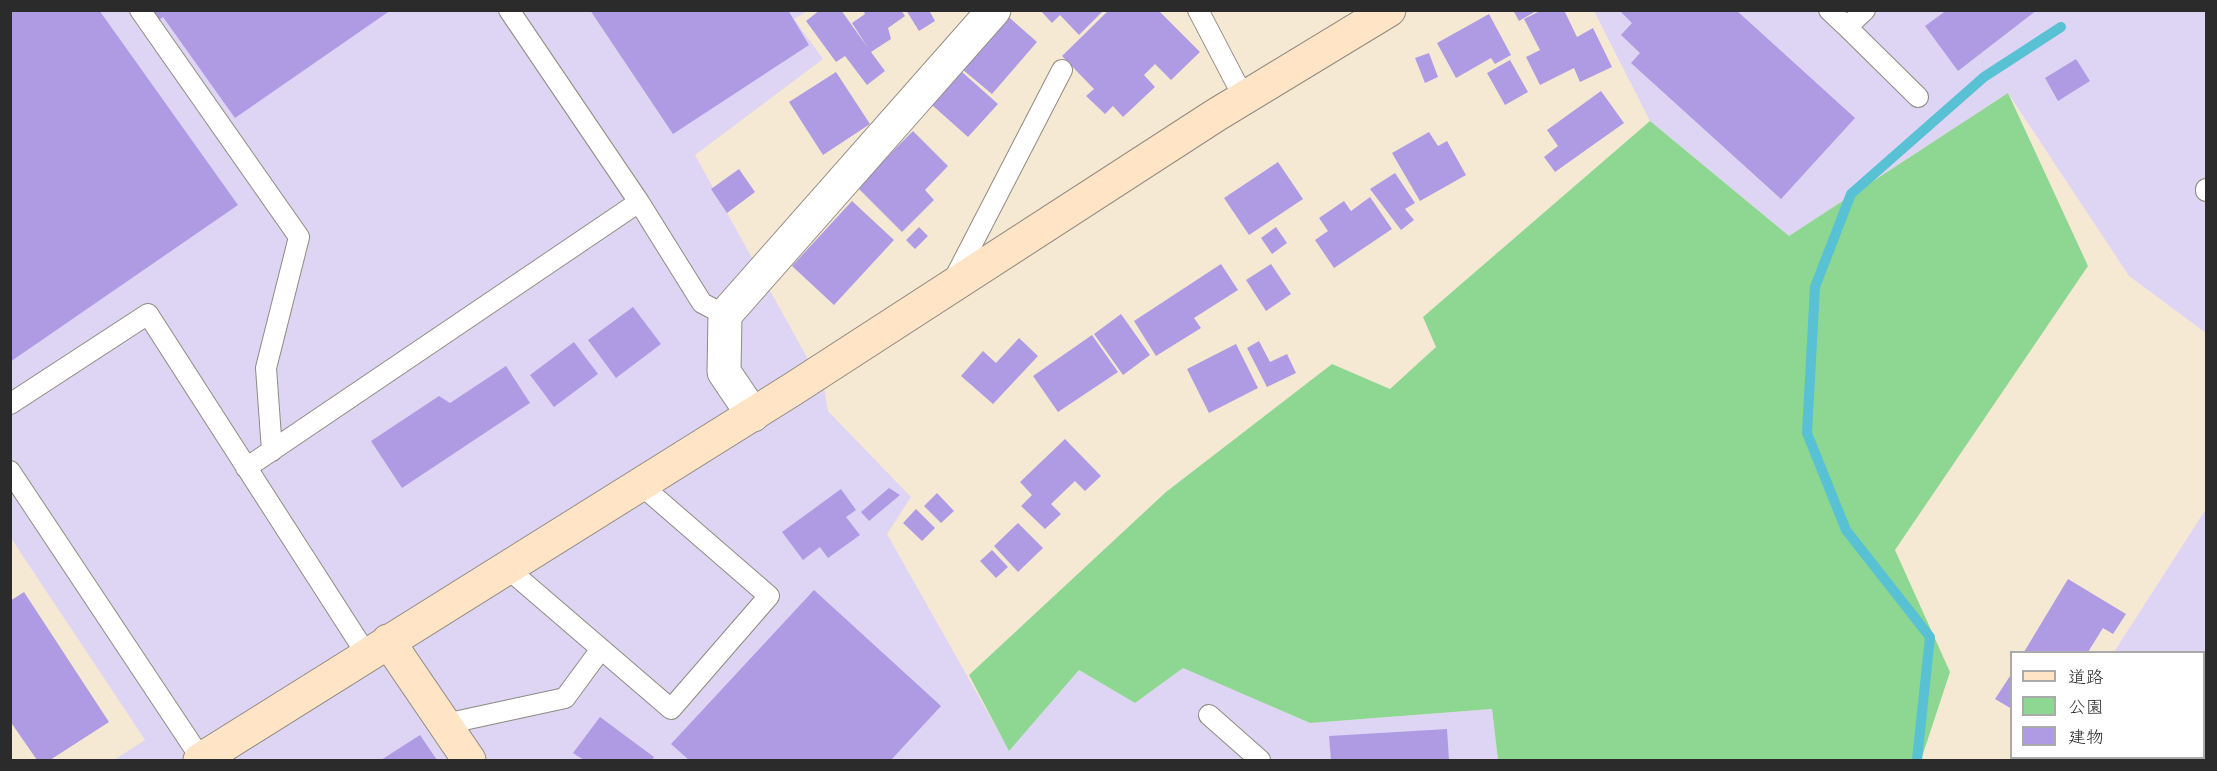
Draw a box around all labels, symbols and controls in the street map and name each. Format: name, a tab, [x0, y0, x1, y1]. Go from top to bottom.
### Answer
legend	[2010, 651, 2205, 759]
text: 道路	[2068, 666, 2104, 690]
text: 公園	[2068, 696, 2104, 720]
text: 建物	[2068, 726, 2104, 750]

